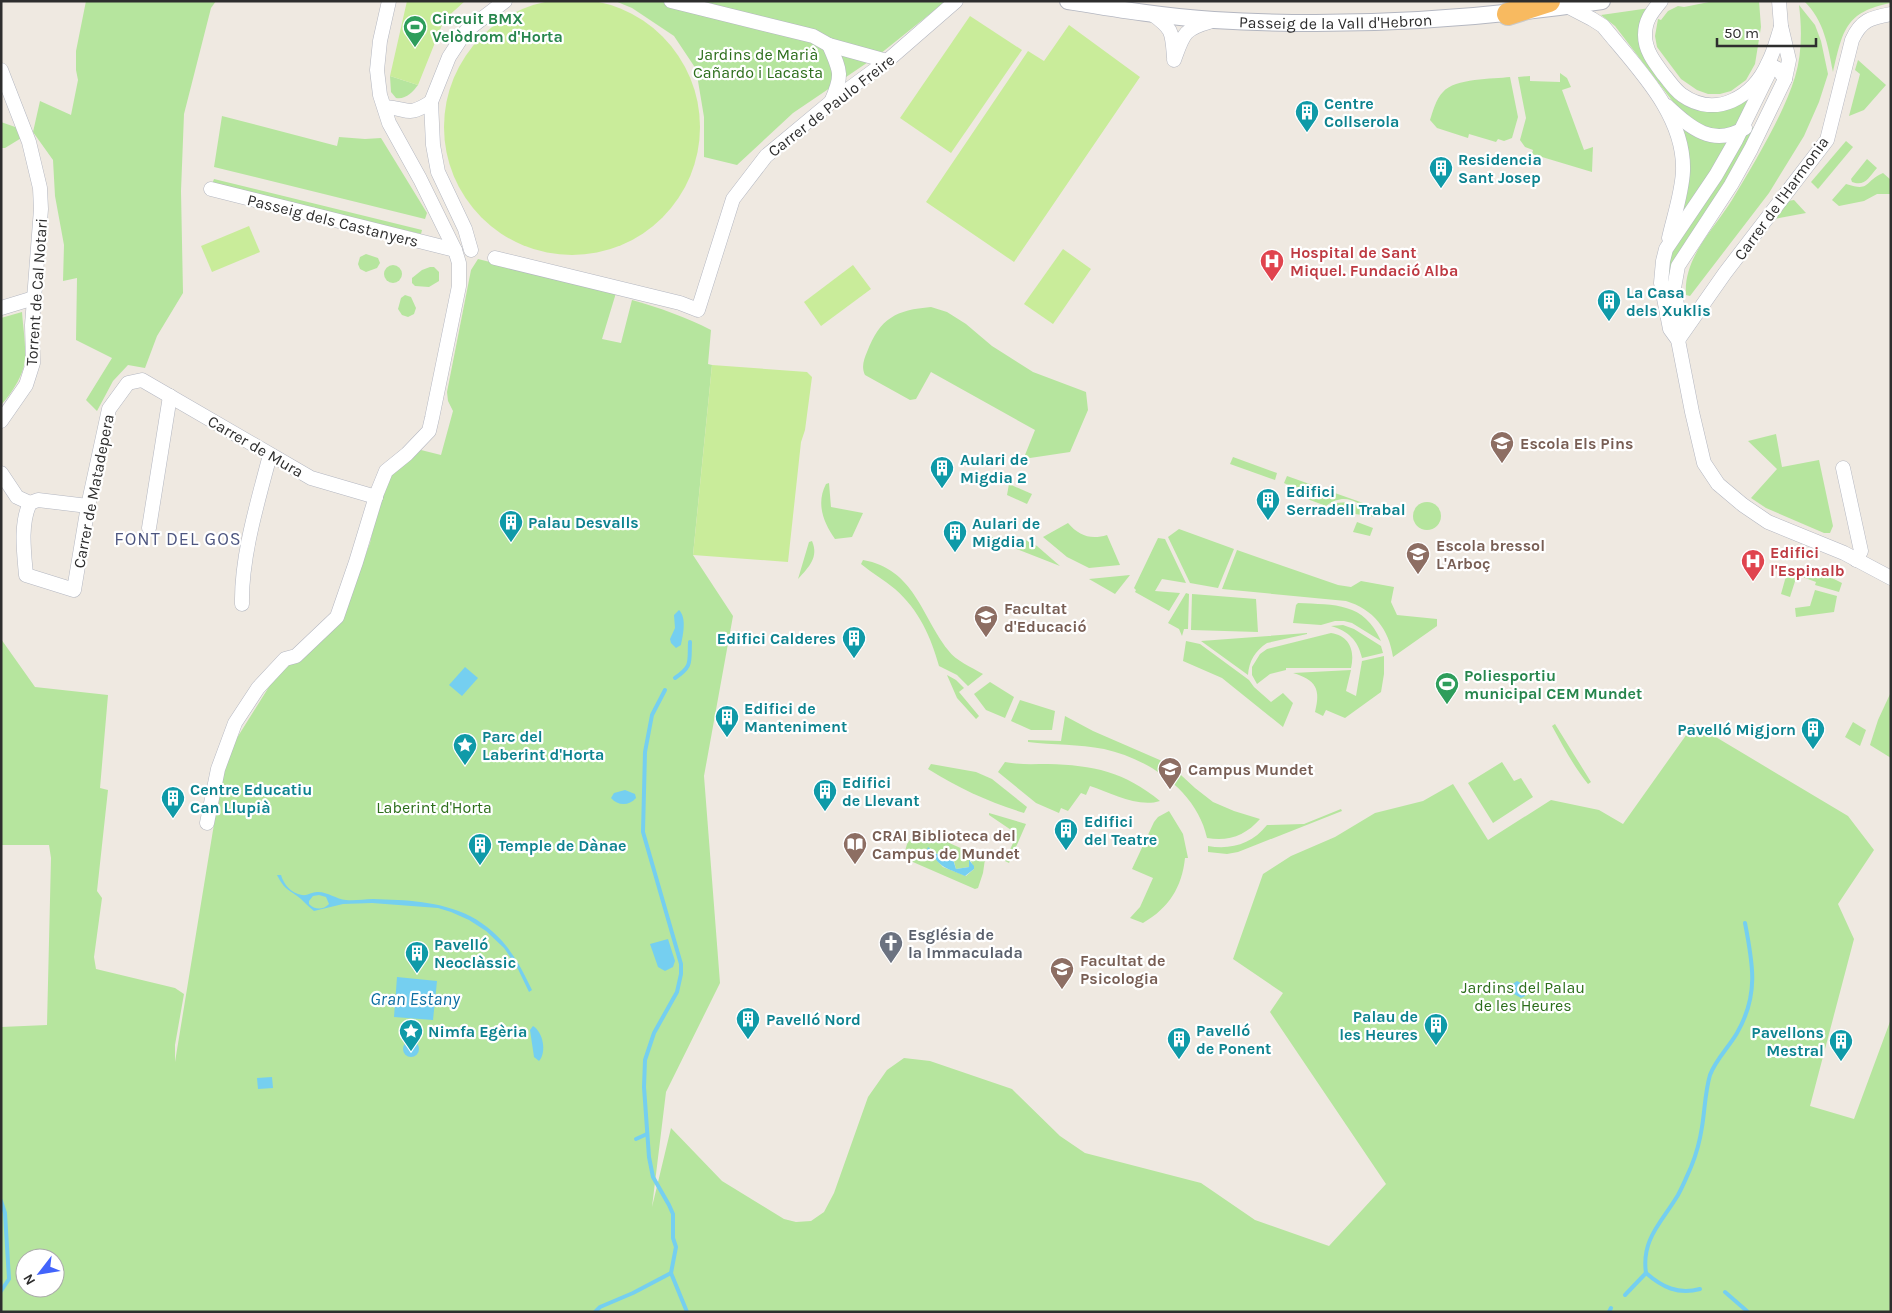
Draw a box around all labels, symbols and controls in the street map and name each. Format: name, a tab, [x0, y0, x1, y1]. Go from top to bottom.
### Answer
place label: Circuit BMX Velòdrom d'Horta	[432, 9, 563, 46]
street label: Passeig de la Vall d'Hebron	[1239, 10, 1433, 33]
sports icon: Circuit BMX Velòdrom d'Horta	[402, 14, 428, 48]
scale bar	[1717, 15, 1816, 47]
text: 50 m	[1724, 24, 1759, 42]
park label: Jardins de Marià Cañardo i Lacasta	[693, 45, 823, 82]
street label: Carrer de Paulo Freire	[764, 50, 898, 161]
place label: Centre Collserola	[1324, 94, 1399, 131]
building icon: Centre Collserola	[1294, 99, 1320, 133]
street label: Carrer de l'Harmonia	[1730, 133, 1833, 264]
place label: Residencia Sant Josep	[1458, 150, 1542, 187]
building icon: Residencia Sant Josep	[1428, 155, 1454, 189]
street label: Passeig dels Castanyers	[245, 190, 421, 251]
street label: Torrent de Cal Notari	[22, 217, 51, 367]
place label: Hospital de Sant Miquel. Fundació Alba	[1290, 243, 1458, 280]
hospital icon: Hospital de Sant Miquel. Fundació Alba	[1259, 248, 1285, 282]
place label: La Casa dels Xuklis	[1626, 283, 1711, 320]
building icon: La Casa dels Xuklis	[1596, 288, 1622, 322]
street label: Carrer de Mura	[205, 411, 307, 481]
street label: Carrer de Matadepera	[69, 412, 118, 570]
school or university icon: Escola Els Pins	[1489, 430, 1515, 464]
place label: Escola Els Pins	[1520, 434, 1633, 453]
place label: Aulari de Migdia 2	[960, 450, 1028, 487]
building icon: Aulari de Migdia 2	[929, 455, 955, 489]
place label: Edifici Serradell Trabal	[1286, 482, 1406, 519]
building icon: Edifici Serradell Trabal	[1255, 487, 1281, 521]
building icon: Palau Desvalls	[498, 509, 524, 543]
place label: Palau Desvalls	[528, 513, 639, 532]
place label: Aulari de Migdia 1	[972, 514, 1040, 551]
building icon: Aulari de Migdia 1	[942, 519, 968, 553]
district label: FONT DEL GOS	[114, 528, 242, 550]
place label: Escola bressol L'Arboç	[1436, 536, 1545, 573]
school or university icon: Escola bressol L'Arboç	[1405, 541, 1431, 575]
place label: Edifici l'Espinalb	[1770, 543, 1845, 580]
hospital icon: Edifici l'Espinalb	[1740, 548, 1766, 582]
place label: Facultat d'Educació	[1004, 599, 1087, 636]
school or university icon: Facultat d'Educació	[973, 604, 999, 638]
building icon: Edifici Calderes	[841, 625, 867, 659]
place label: Edifici Calderes	[717, 629, 836, 648]
place label: Poliesportiu municipal CEM Mundet	[1464, 666, 1642, 703]
sports icon: Poliesportiu municipal CEM Mundet	[1434, 671, 1460, 705]
place label: Edifici de Manteniment	[744, 699, 847, 736]
building icon: Edifici de Manteniment	[714, 704, 740, 738]
building icon: Pavelló Migjorn	[1800, 716, 1826, 750]
place label: Pavelló Migjorn	[1677, 720, 1796, 739]
place label: Parc del Laberint d'Horta	[482, 727, 604, 764]
place icon: Parc del Laberint d'Horta	[452, 732, 478, 766]
school or university icon: Campus Mundet	[1157, 756, 1183, 790]
place label: Campus Mundet	[1188, 760, 1314, 779]
place label: Edifici de Llevant	[842, 773, 920, 810]
building icon: Edifici de Llevant	[812, 778, 838, 812]
place label: Centre Educatiu Can Llupià	[190, 780, 312, 817]
building icon: Centre Educatiu Can Llupià	[160, 785, 186, 819]
park label: Laberint d'Horta	[376, 798, 492, 817]
place label: Edifici del Teatre	[1084, 812, 1157, 849]
building icon: Edifici del Teatre	[1053, 817, 1079, 851]
place label: CRAI Biblioteca del Campus de Mundet	[872, 826, 1020, 863]
library icon: CRAI Biblioteca del Campus de Mundet	[842, 831, 868, 865]
building icon: Temple de Dànae	[467, 832, 493, 866]
place label: Temple de Dànae	[498, 836, 627, 855]
place label: Església de la Immaculada	[908, 925, 1023, 962]
church icon: Església de la Immaculada	[878, 930, 904, 964]
place label: Pavelló Neoclàssic	[434, 935, 516, 972]
building icon: Pavelló Neoclàssic	[404, 940, 430, 974]
place label: Facultat de Psicologia	[1080, 951, 1165, 988]
school or university icon: Facultat de Psicologia	[1049, 956, 1075, 990]
park label: Jardins del Palau de les Heures	[1461, 978, 1585, 1015]
water label: Gran Estany	[370, 988, 461, 1010]
building icon: Pavelló Nord	[735, 1006, 761, 1040]
place label: Palau de les Heures	[1339, 1007, 1418, 1044]
place label: Pavelló Nord	[766, 1010, 861, 1029]
building icon: Palau de les Heures	[1423, 1012, 1449, 1046]
place icon: Nimfa Egèria	[398, 1018, 424, 1052]
place label: Pavelló de Ponent	[1196, 1021, 1271, 1058]
place label: Nimfa Egèria	[428, 1022, 527, 1041]
place label: Pavellons Mestral	[1751, 1023, 1824, 1060]
building icon: Pavelló de Ponent	[1166, 1026, 1192, 1060]
building icon: Pavellons Mestral	[1828, 1028, 1854, 1062]
north arrow	[15, 1248, 65, 1298]
text: N	[19, 1271, 39, 1288]

